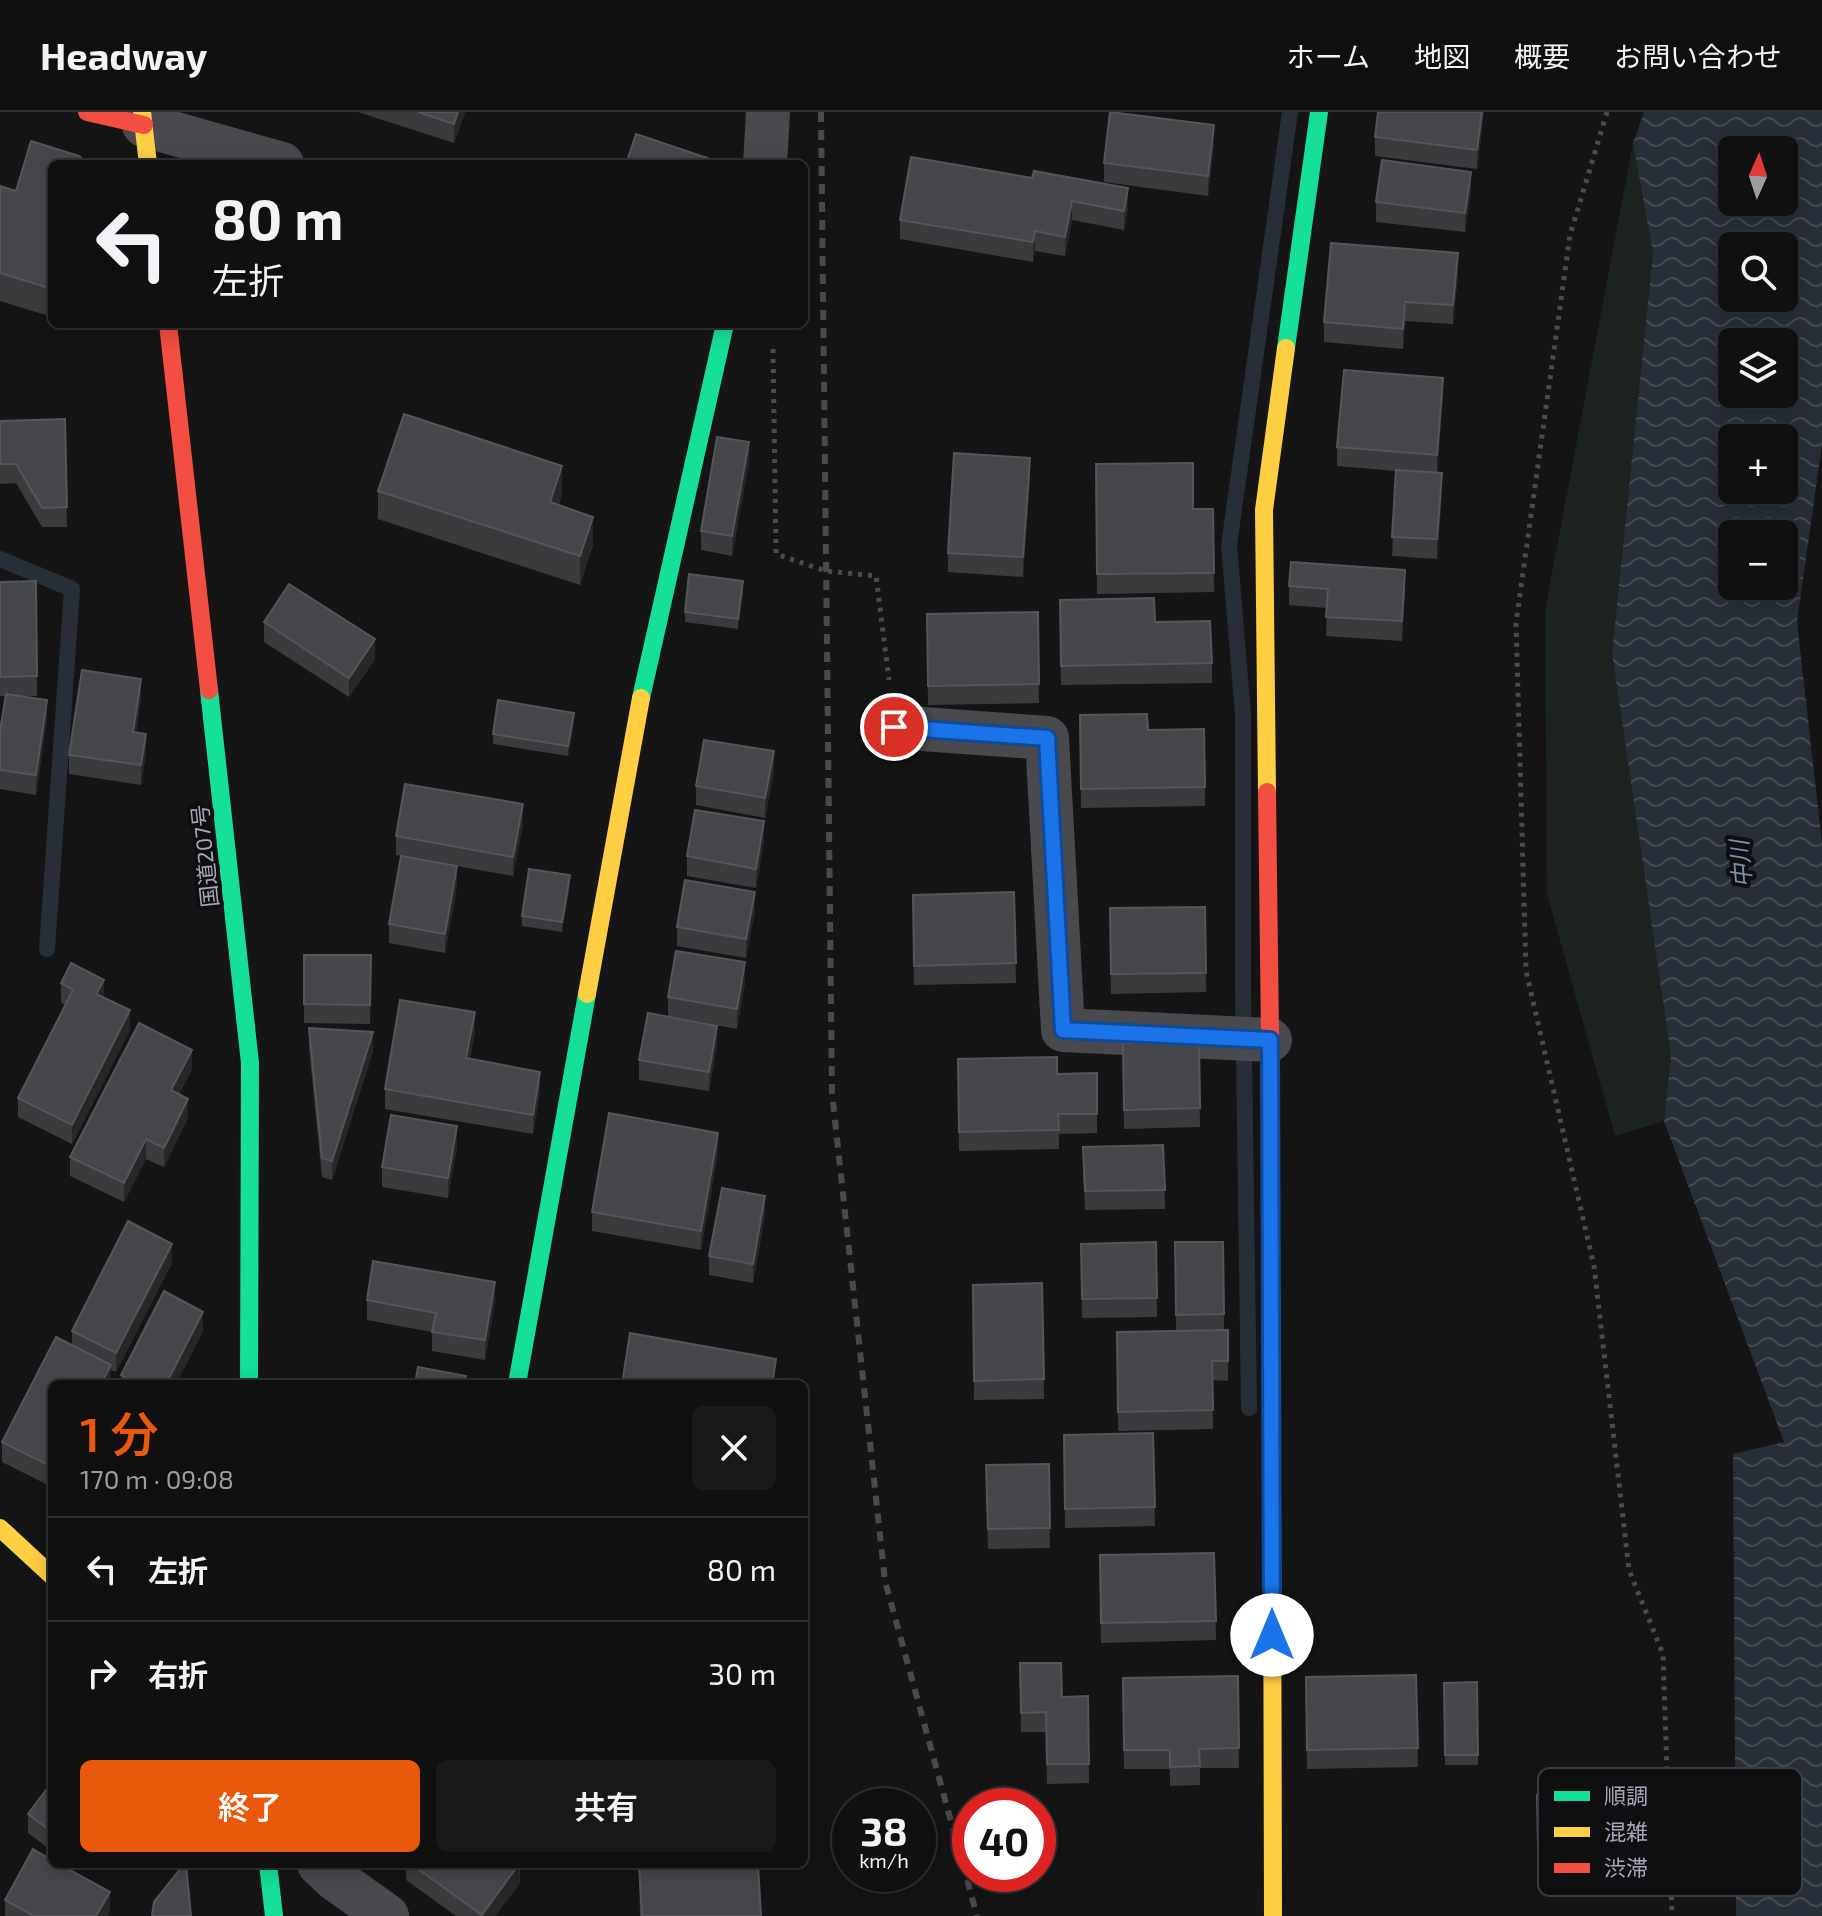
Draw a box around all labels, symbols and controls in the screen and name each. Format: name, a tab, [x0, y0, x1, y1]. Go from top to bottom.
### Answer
text: Headway	[40, 32, 207, 78]
text: ホーム	[1287, 39, 1370, 73]
text: 地図	[1414, 39, 1470, 73]
text: 概要	[1514, 39, 1570, 73]
text: お問い合わせ	[1614, 39, 1782, 73]
north arrow	[1718, 136, 1798, 216]
map controls	[1718, 136, 1798, 600]
text: 80 m	[212, 184, 344, 251]
icon: left	[80, 192, 184, 296]
button: search	[1718, 232, 1798, 312]
text: 左折	[212, 258, 284, 301]
button: layers	[1718, 328, 1798, 408]
button: +	[1718, 424, 1798, 504]
button: −	[1718, 520, 1798, 600]
pin	[860, 693, 928, 761]
icon: arrive	[872, 705, 916, 749]
street label: 国道207号	[186, 803, 222, 909]
water label: 中川	[1723, 836, 1757, 889]
text: 1 分	[80, 1404, 159, 1462]
button: close	[692, 1406, 776, 1490]
text: 170 m · 09:08	[80, 1463, 234, 1494]
icon: left	[80, 1547, 124, 1591]
text: 80 m	[707, 1551, 776, 1587]
text: 左折	[148, 1552, 208, 1588]
position arrow	[1230, 1593, 1314, 1677]
icon: right	[80, 1651, 124, 1695]
text: 30 m	[708, 1655, 776, 1691]
text: 右折	[148, 1656, 208, 1692]
button: 終了	[80, 1760, 420, 1852]
button: 共有	[436, 1760, 776, 1852]
legend	[1538, 1768, 1802, 1896]
text: 順調	[1604, 1782, 1648, 1808]
speed limit sign: 40	[952, 1788, 1056, 1892]
text: 38	[860, 1806, 908, 1854]
text: 混雑	[1604, 1818, 1648, 1844]
text: km/h	[859, 1848, 909, 1872]
text: 渋滞	[1604, 1854, 1648, 1880]

